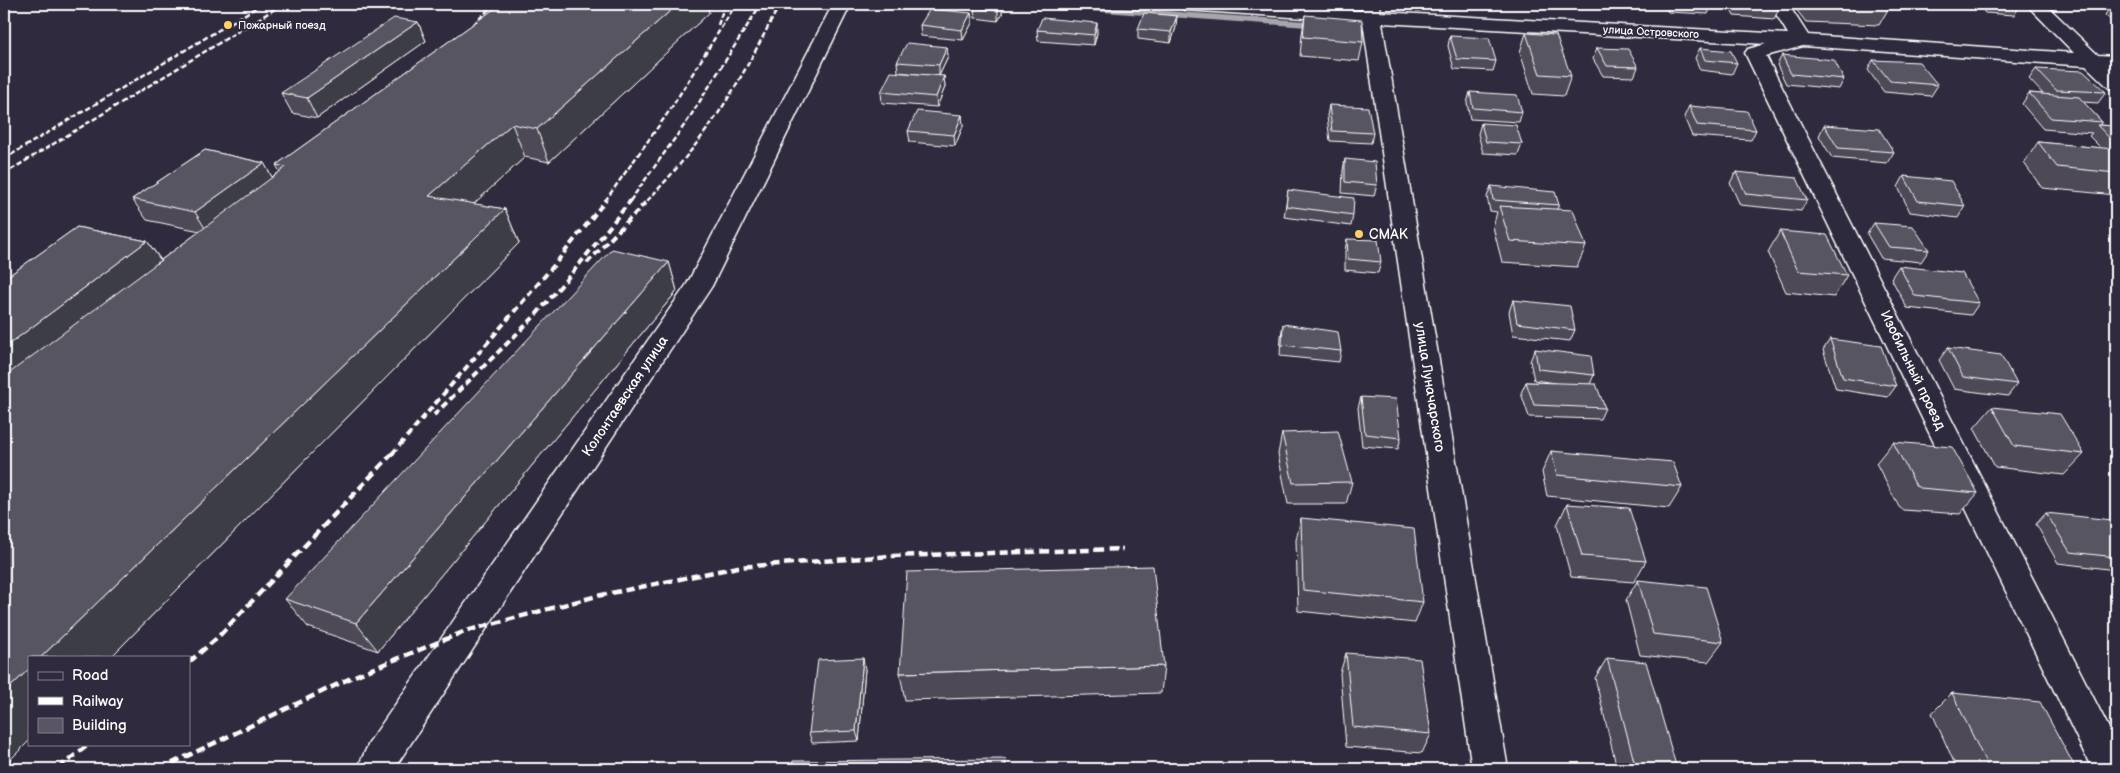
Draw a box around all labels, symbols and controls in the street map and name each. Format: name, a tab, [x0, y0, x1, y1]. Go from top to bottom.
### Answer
marker: Пожарный поезд	[222, 19, 234, 31]
place label: Пожарный поезд	[238, 19, 326, 32]
street label: улица Островского	[1603, 23, 1700, 41]
place label: СМАК	[1369, 226, 1409, 243]
marker: СМАК	[1353, 228, 1365, 240]
street label: Изобильный проезд	[1877, 307, 1950, 433]
street label: улица Луначарского	[1411, 321, 1449, 453]
street label: Колонтаевская улица	[578, 332, 672, 459]
legend	[28, 656, 190, 746]
text: Road	[72, 666, 108, 685]
text: Railway	[72, 692, 123, 711]
text: Building	[72, 716, 127, 735]

